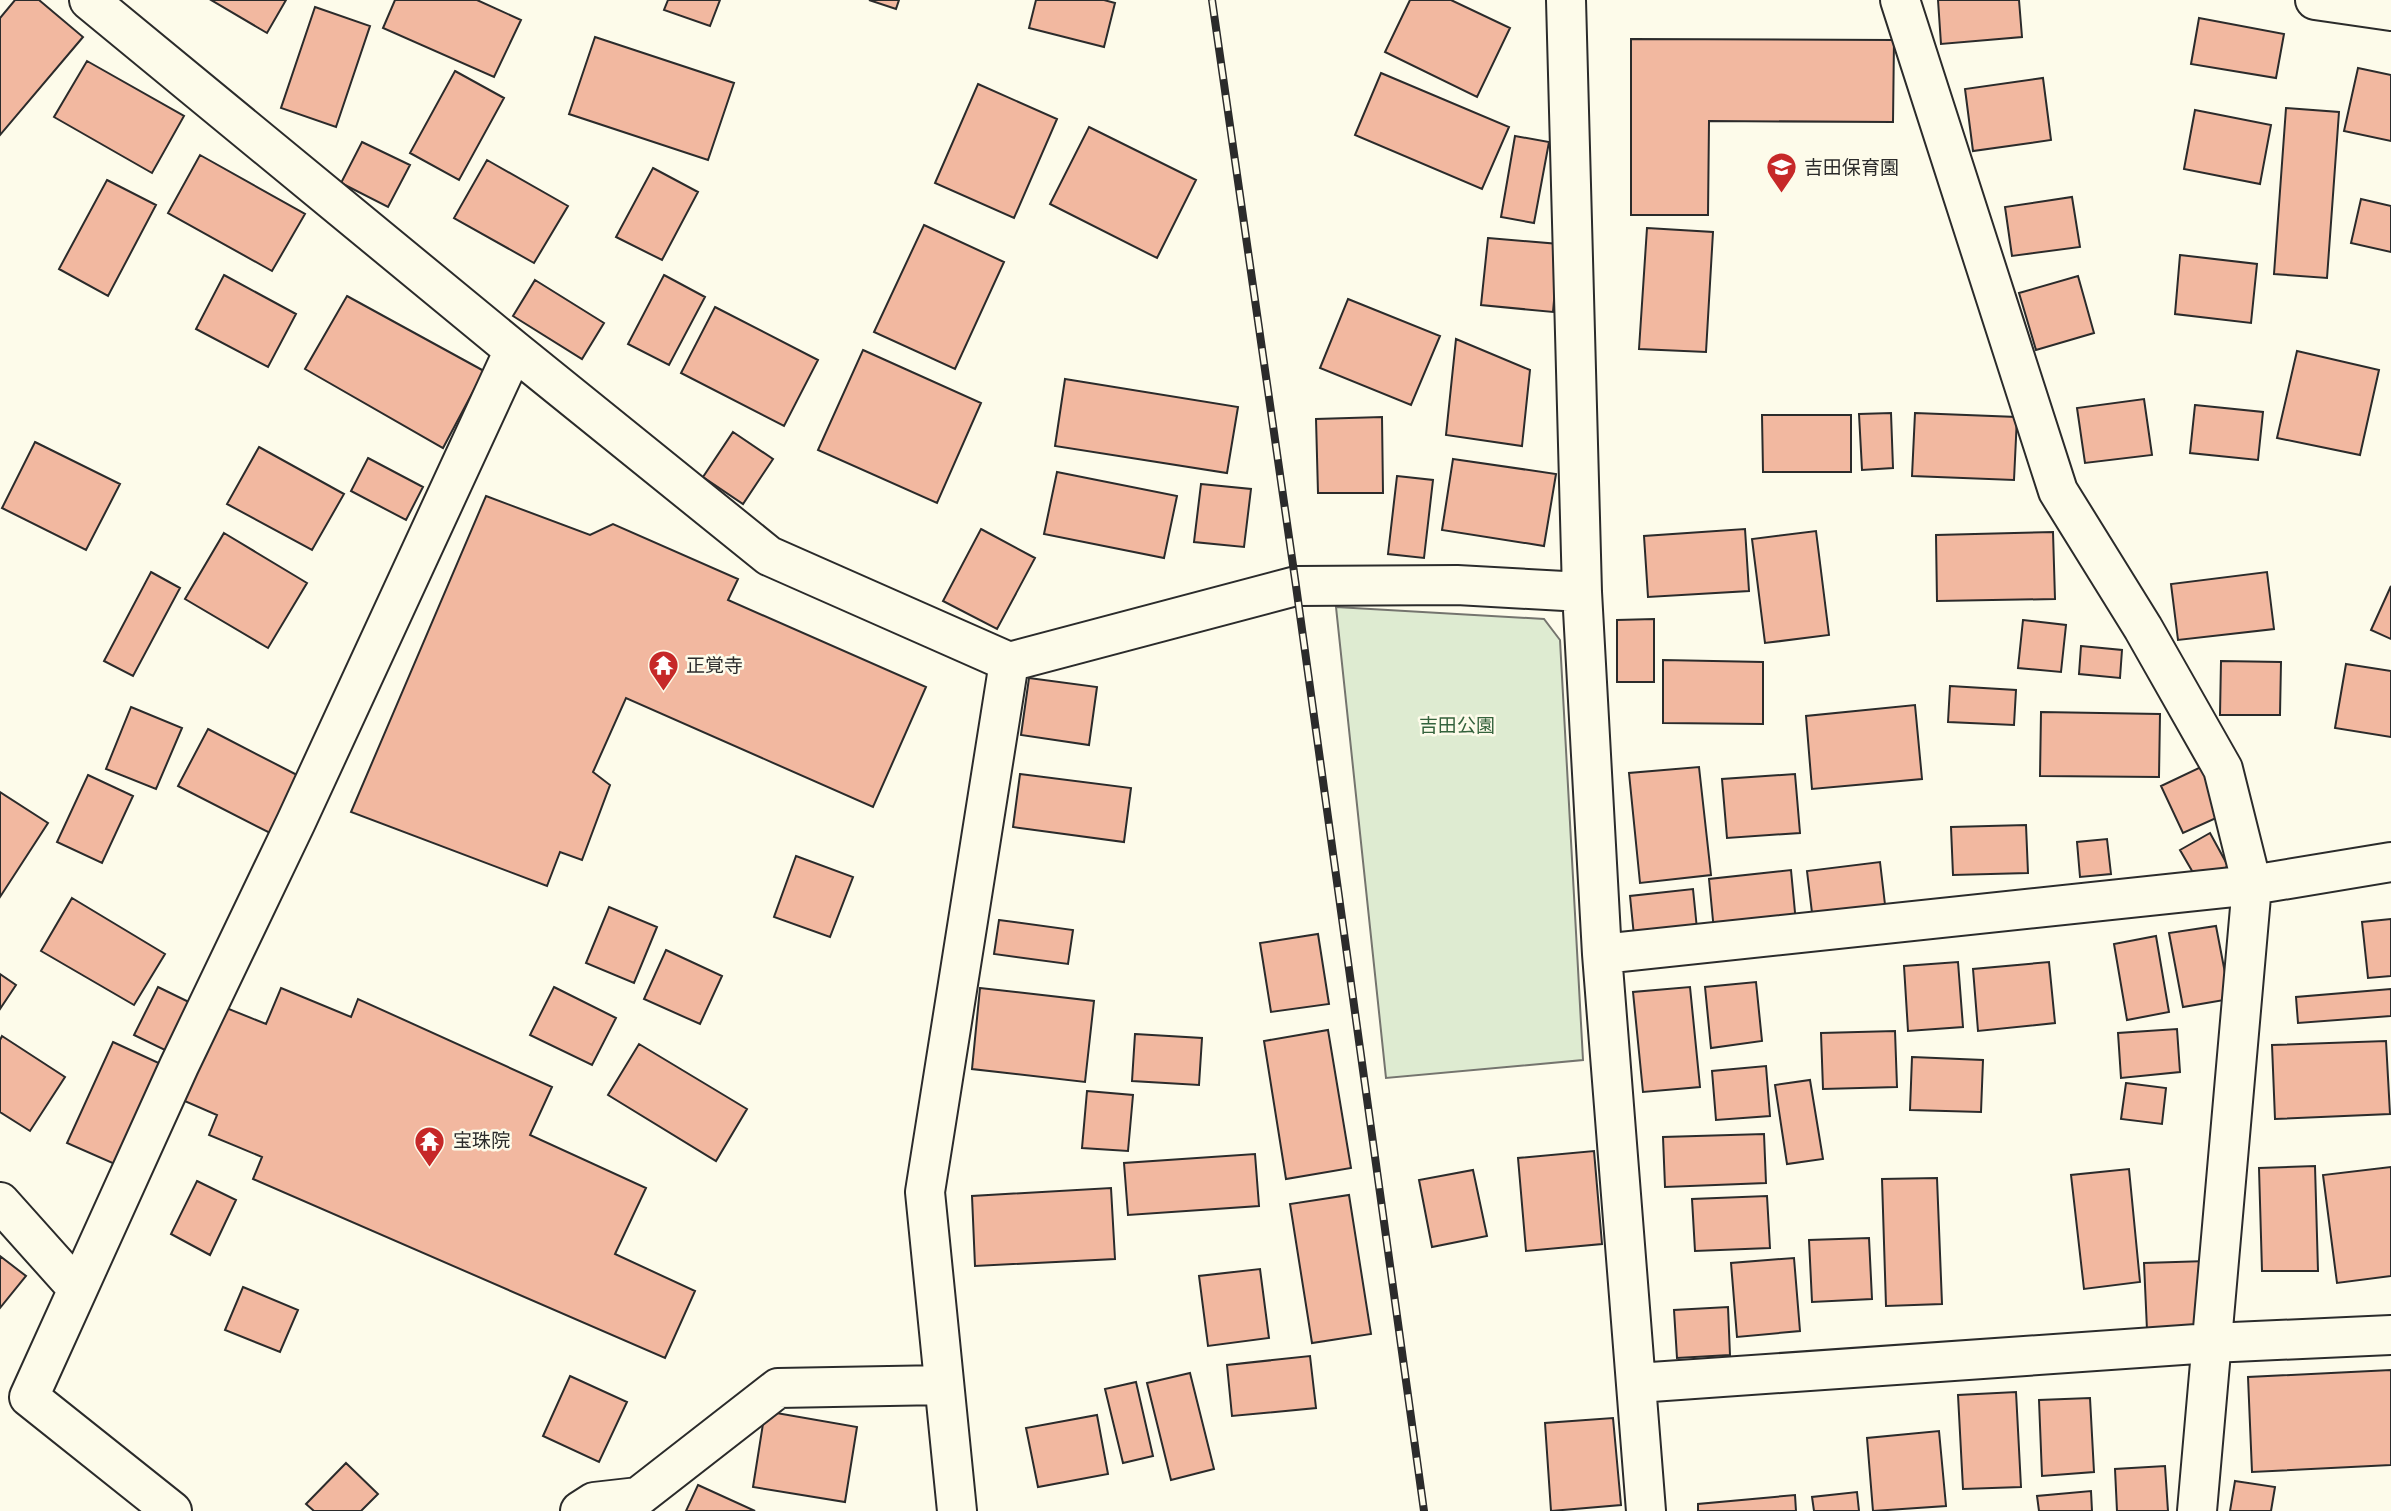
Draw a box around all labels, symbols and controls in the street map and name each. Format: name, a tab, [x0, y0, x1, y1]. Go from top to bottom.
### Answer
school or university icon: 吉田保育園	[1764, 151, 1798, 195]
place label: 吉田保育園	[1804, 155, 1899, 182]
temple icon: 正覚寺	[646, 649, 680, 693]
place label: 正覚寺	[686, 653, 743, 680]
park label: 吉田公園	[1419, 713, 1495, 740]
temple icon: 宝珠院	[413, 1124, 447, 1168]
place label: 宝珠院	[453, 1128, 510, 1155]

